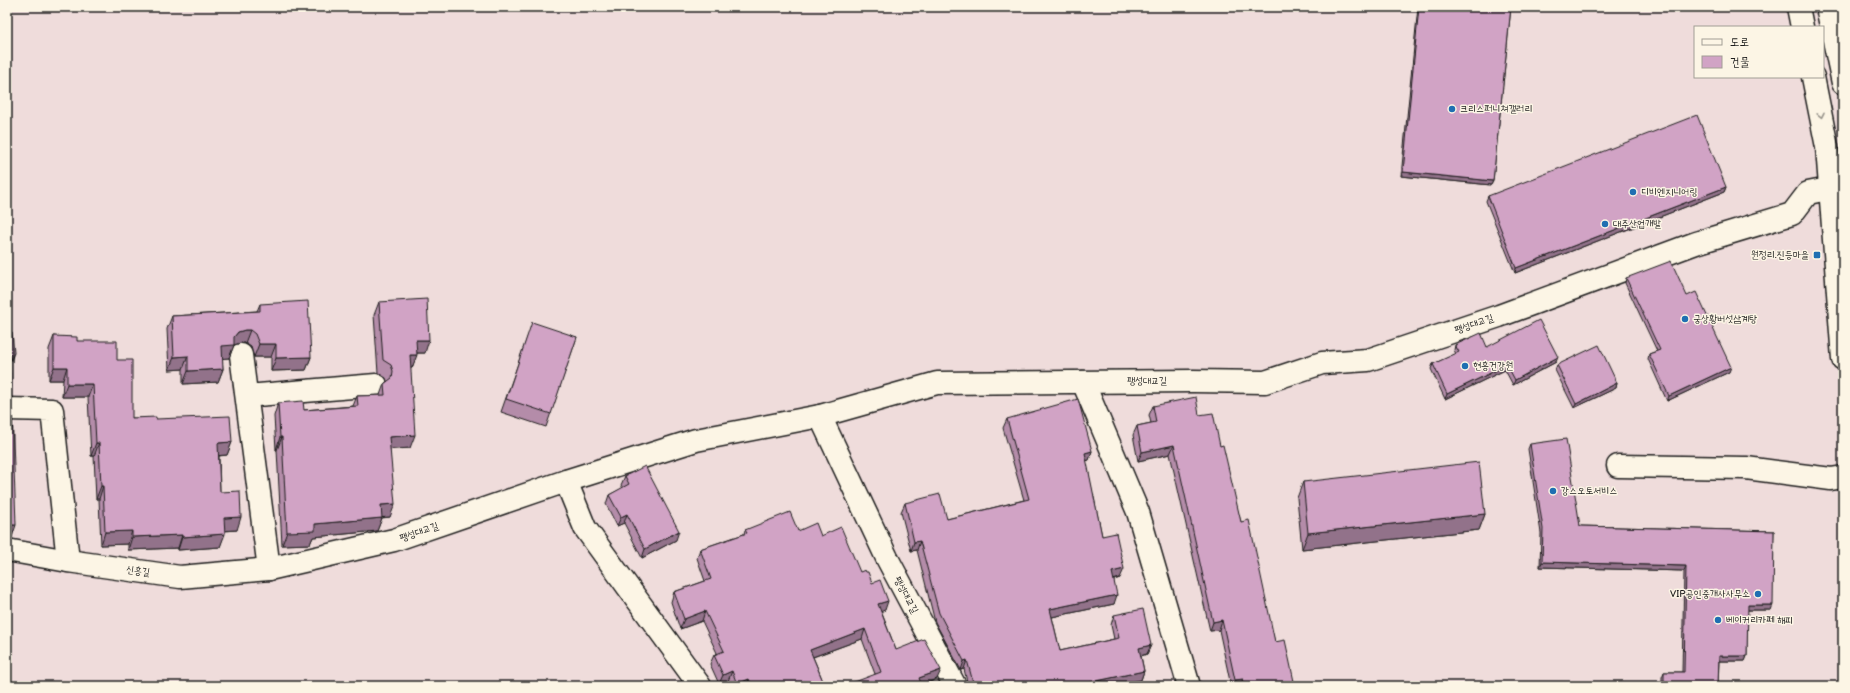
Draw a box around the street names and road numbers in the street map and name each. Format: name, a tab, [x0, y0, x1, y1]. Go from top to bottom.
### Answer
street label: 팽성대교길	[1453, 312, 1495, 336]
street label: 팽성대교길	[1127, 375, 1167, 387]
street label: 팽성대교길	[398, 520, 440, 544]
street label: 신흥길	[125, 563, 151, 579]
street label: 팽성대교길	[891, 574, 921, 616]

